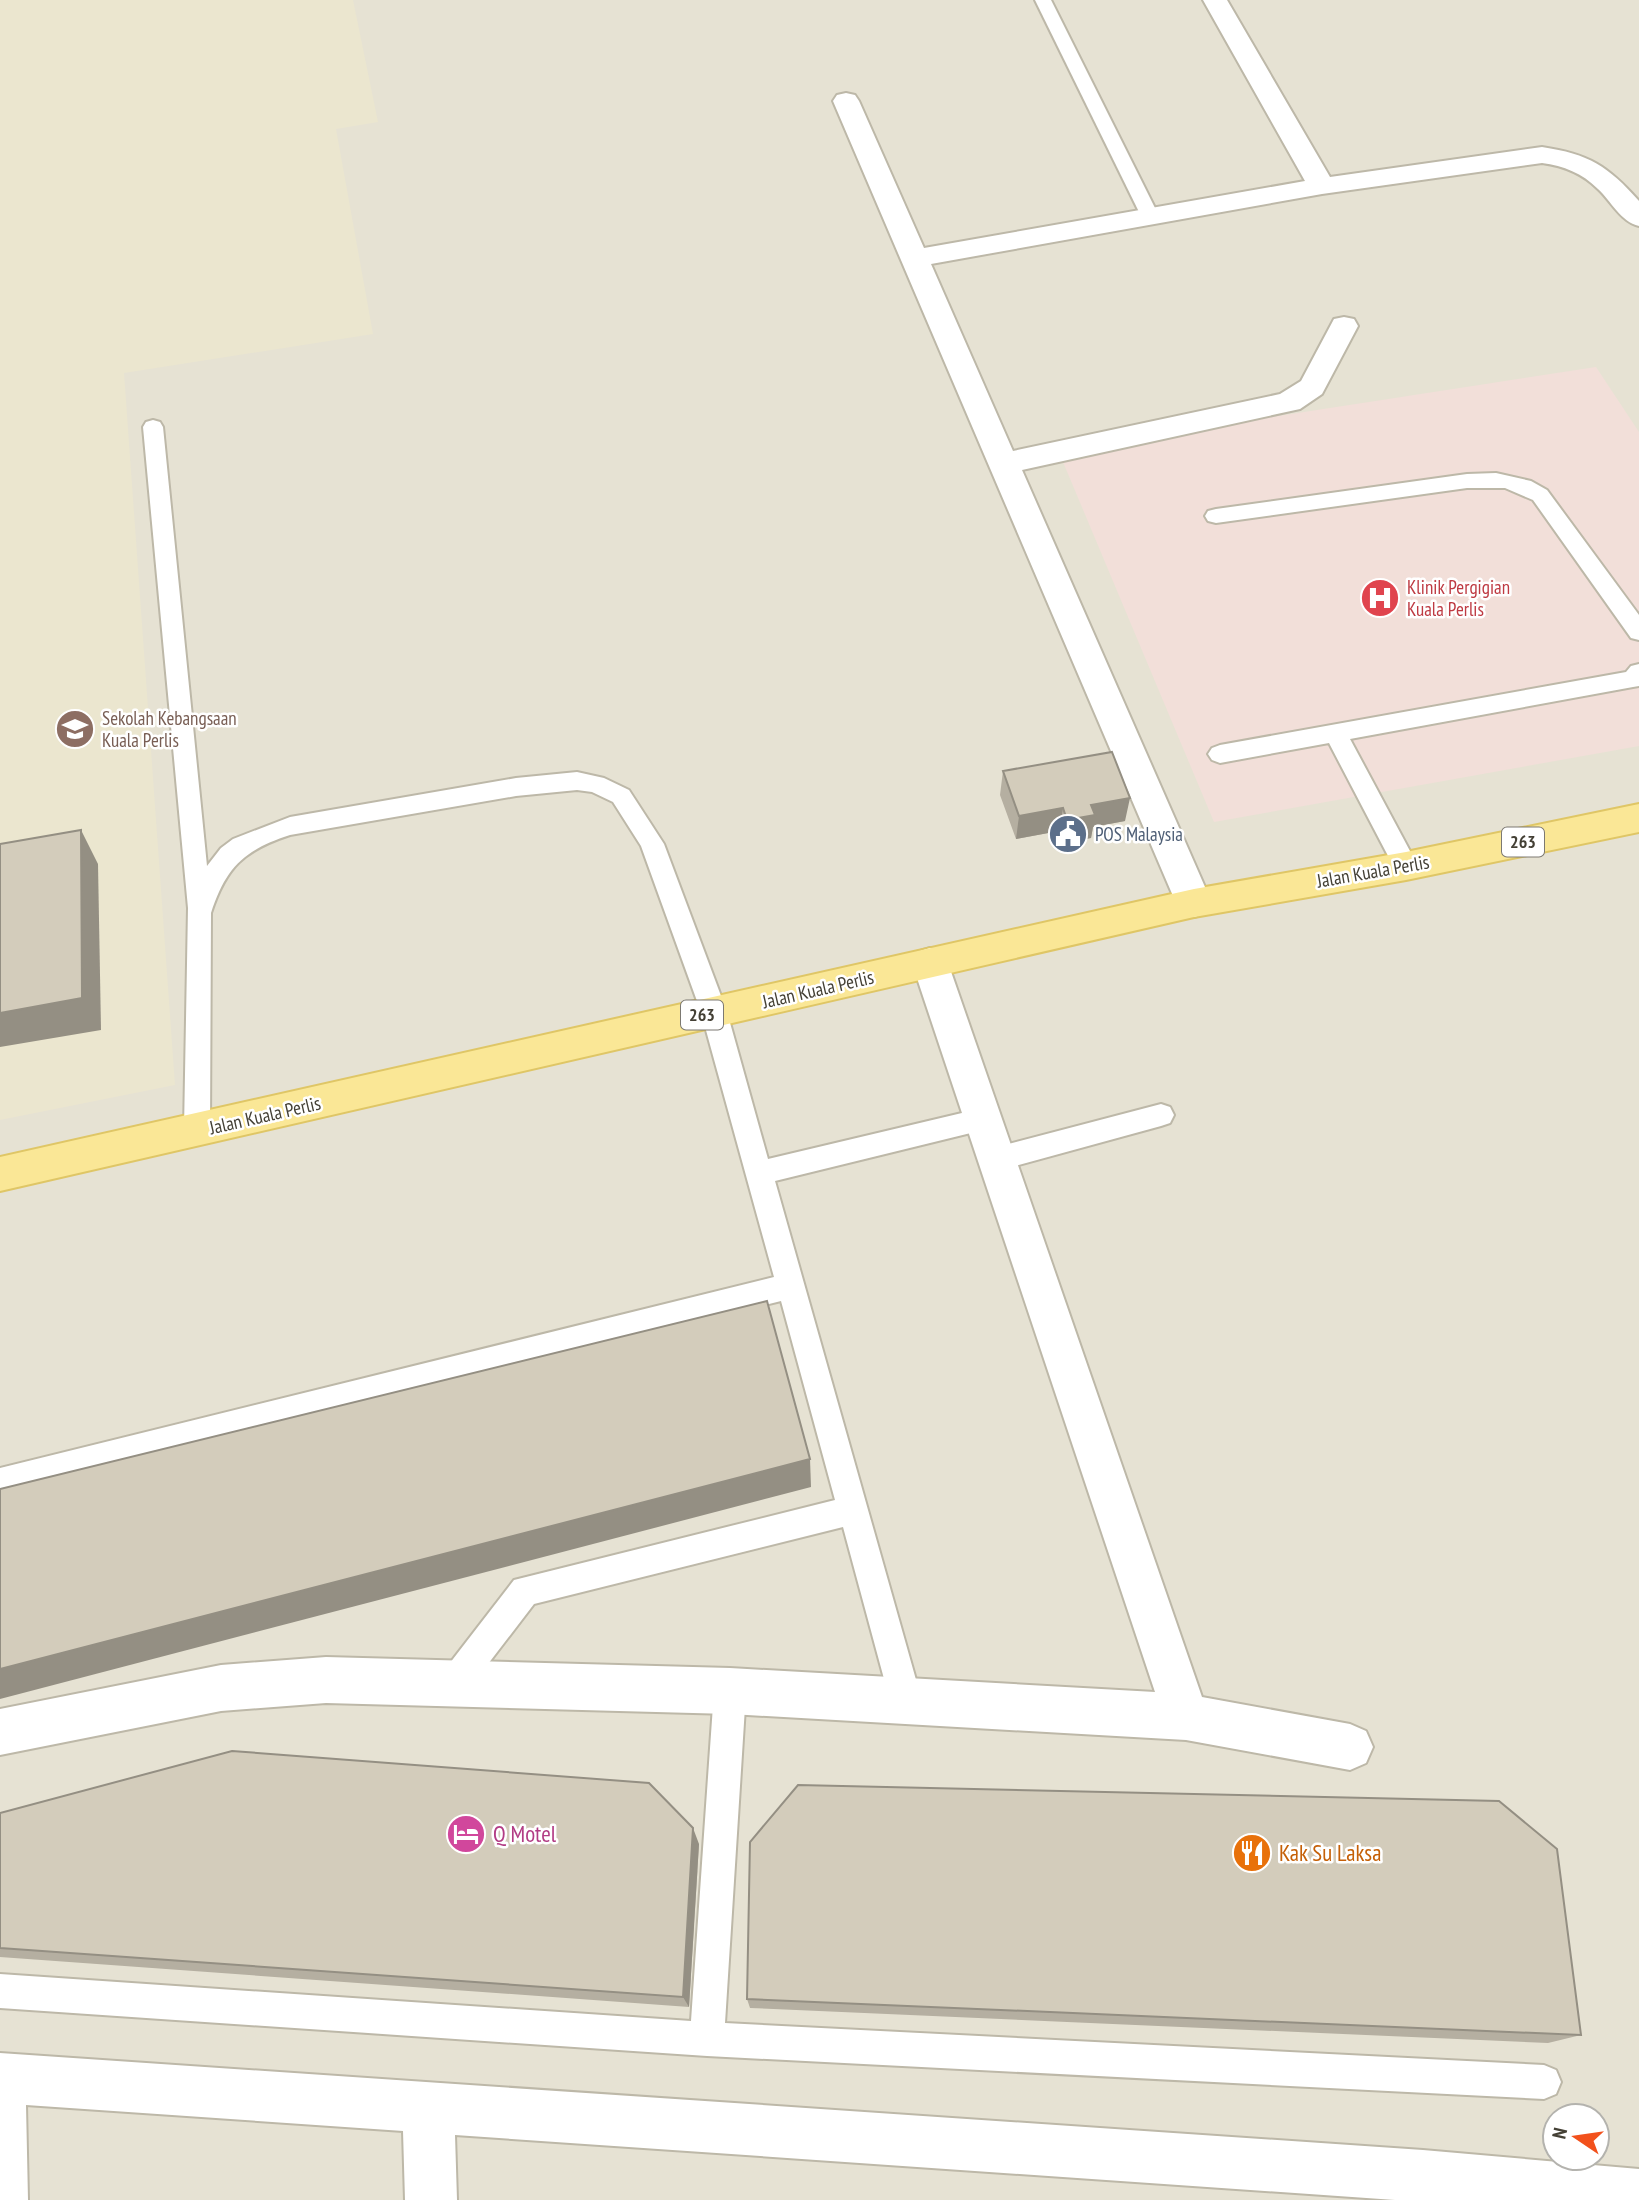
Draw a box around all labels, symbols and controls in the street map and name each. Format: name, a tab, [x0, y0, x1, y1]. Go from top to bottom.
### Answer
place label: Klinik Pergigian Kuala Perlis	[1407, 575, 1510, 621]
hospital icon: Klinik Pergigian Kuala Perlis	[1359, 577, 1401, 619]
place label: Sekolah Kebangsaan Kuala Perlis	[102, 706, 237, 752]
school or university icon: Sekolah Kebangsaan Kuala Perlis	[54, 708, 96, 750]
public building icon: POS Malaysia	[1047, 813, 1089, 855]
place label: POS Malaysia	[1095, 822, 1183, 846]
road number: 263	[1502, 828, 1544, 856]
street label: Jalan Kuala Perlis	[1314, 849, 1431, 893]
street label: Jalan Kuala Perlis	[759, 965, 876, 1014]
road number: 263	[681, 1000, 723, 1030]
street label: Jalan Kuala Perlis	[206, 1091, 323, 1140]
hotel icon: Q Motel	[445, 1813, 487, 1855]
place label: Q Motel	[493, 1819, 557, 1848]
restaurant icon: Kak Su Laksa	[1231, 1832, 1273, 1874]
place label: Kak Su Laksa	[1279, 1838, 1381, 1867]
north arrow	[1541, 2102, 1611, 2172]
text: N	[1547, 2125, 1572, 2141]

